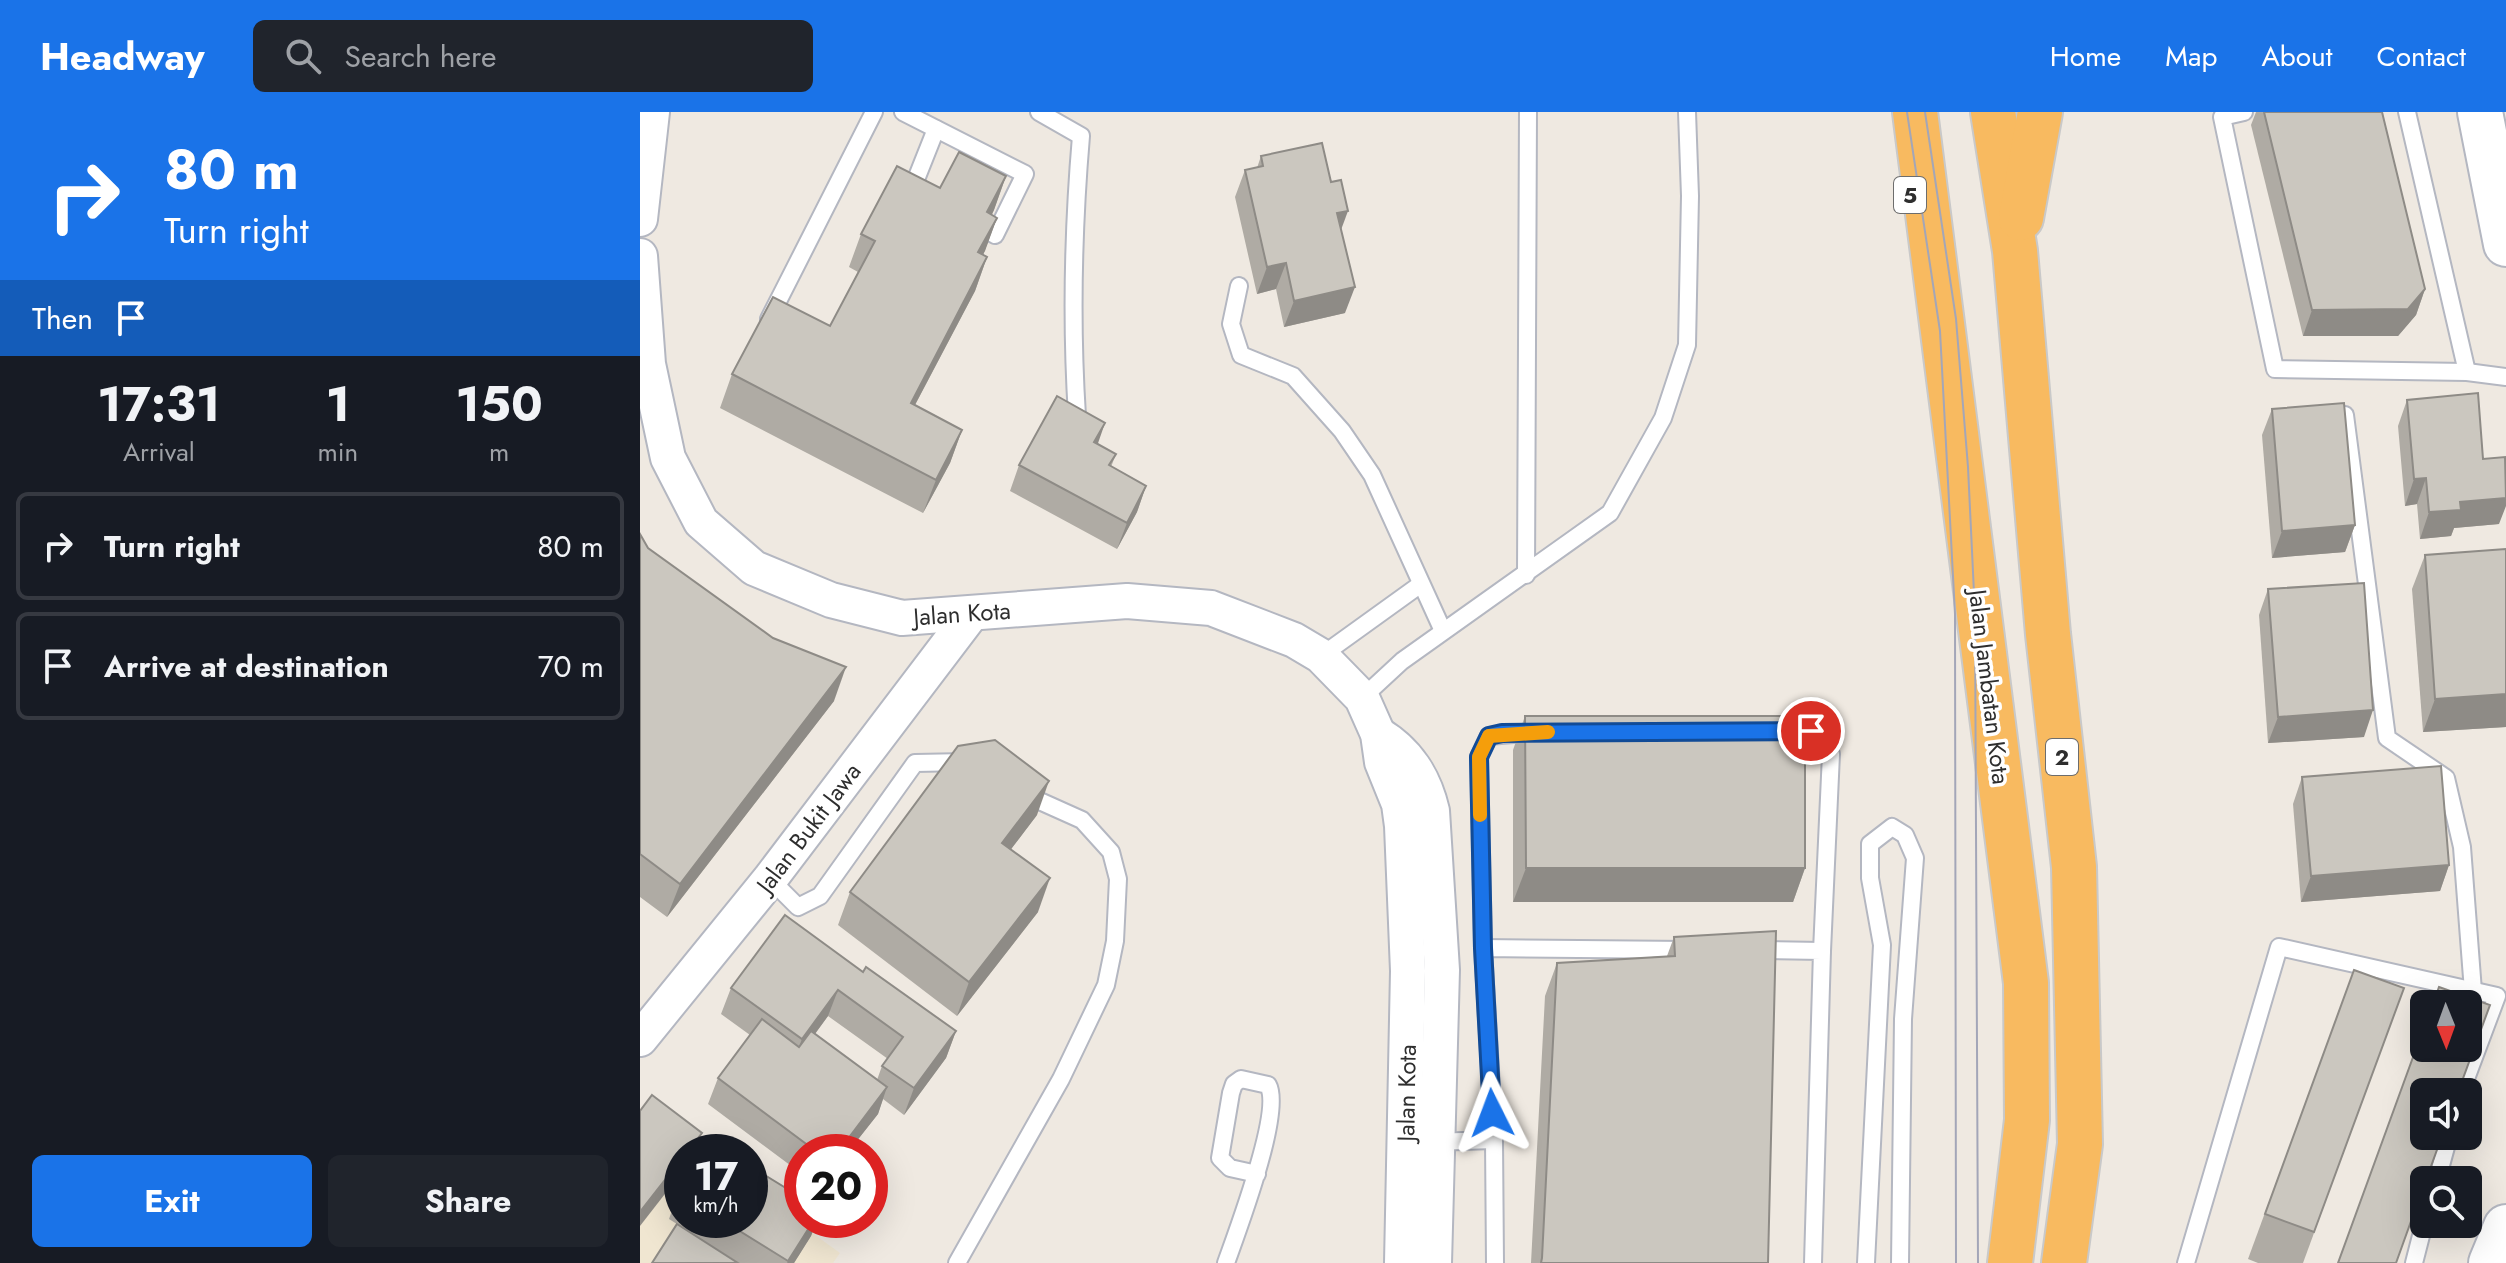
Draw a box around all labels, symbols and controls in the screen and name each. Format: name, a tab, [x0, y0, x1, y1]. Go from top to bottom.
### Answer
search box	[253, 20, 813, 92]
text: Headway	[40, 29, 205, 84]
icon: search	[281, 34, 325, 78]
text: Search here	[345, 35, 496, 78]
text: Home	[2050, 36, 2121, 77]
text: Map	[2165, 36, 2217, 77]
text: About	[2261, 36, 2333, 77]
text: Contact	[2377, 36, 2466, 77]
text: 80 m	[164, 129, 299, 210]
icon: right	[32, 144, 136, 248]
road number: 5	[1894, 177, 1926, 213]
text: Turn right	[164, 204, 309, 256]
icon: arrive	[109, 296, 153, 340]
text: Then	[32, 297, 93, 340]
text: 17:31	[97, 370, 220, 439]
text: 1	[326, 370, 350, 439]
text: 150	[456, 370, 543, 439]
text: Arrival	[123, 433, 195, 471]
text: min	[318, 433, 358, 471]
text: m	[489, 433, 509, 471]
icon: right	[36, 524, 80, 568]
text: Turn right	[104, 525, 240, 568]
text: 80 m	[537, 525, 604, 568]
street label: Jalan Jambatan Kota	[1960, 585, 2019, 786]
street label: Jalan Kota	[909, 593, 1012, 635]
icon: arrive	[36, 644, 80, 688]
text: Arrive at destination	[104, 645, 389, 688]
text: 70 m	[538, 645, 604, 688]
pin	[1777, 697, 1845, 765]
icon: arrive	[1789, 709, 1833, 753]
road number: 2	[2046, 739, 2078, 775]
street label: Jalan Bukit Jawa	[746, 755, 869, 903]
north arrow	[2410, 990, 2482, 1062]
map controls	[2410, 990, 2482, 1238]
street label: Jalan Kota	[1388, 1044, 1425, 1145]
position arrow	[1450, 1071, 1534, 1155]
button: sound	[2410, 1078, 2482, 1150]
speed limit sign: 20	[784, 1134, 888, 1238]
text: 17	[694, 1147, 738, 1205]
button: Exit	[32, 1155, 312, 1247]
button: Share	[328, 1155, 608, 1247]
button: search	[2410, 1166, 2482, 1238]
text: km/h	[693, 1191, 739, 1220]

